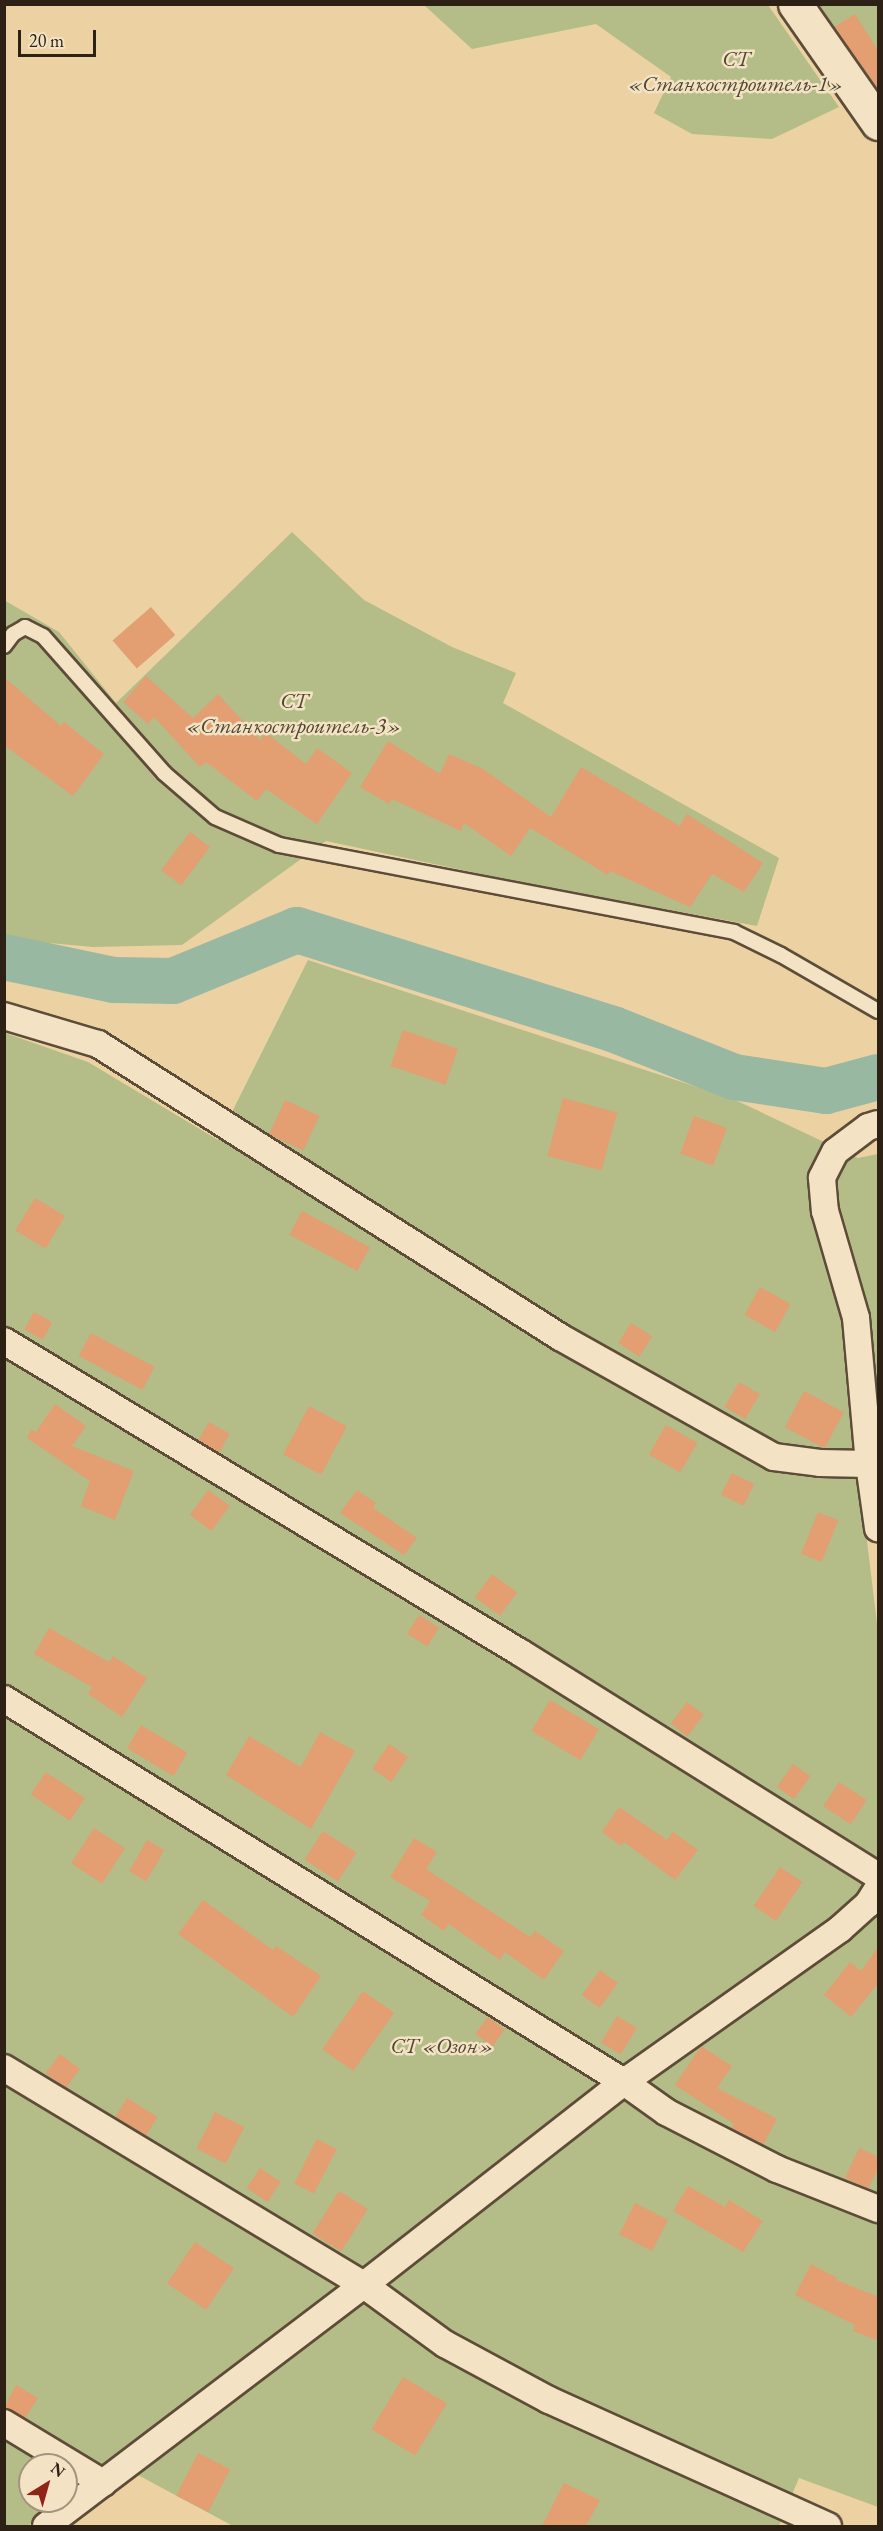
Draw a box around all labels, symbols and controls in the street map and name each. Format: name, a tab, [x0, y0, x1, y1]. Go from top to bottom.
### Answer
scale bar	[21, 18, 99, 56]
text: 20 m	[29, 29, 64, 52]
park label: СТ «Станкостроитель-1»	[629, 45, 843, 96]
park label: СТ «Станкостроитель-3»	[187, 687, 401, 738]
park label: СТ «Озон»	[390, 2033, 494, 2059]
north arrow	[18, 2453, 78, 2513]
text: N	[46, 2458, 69, 2482]

